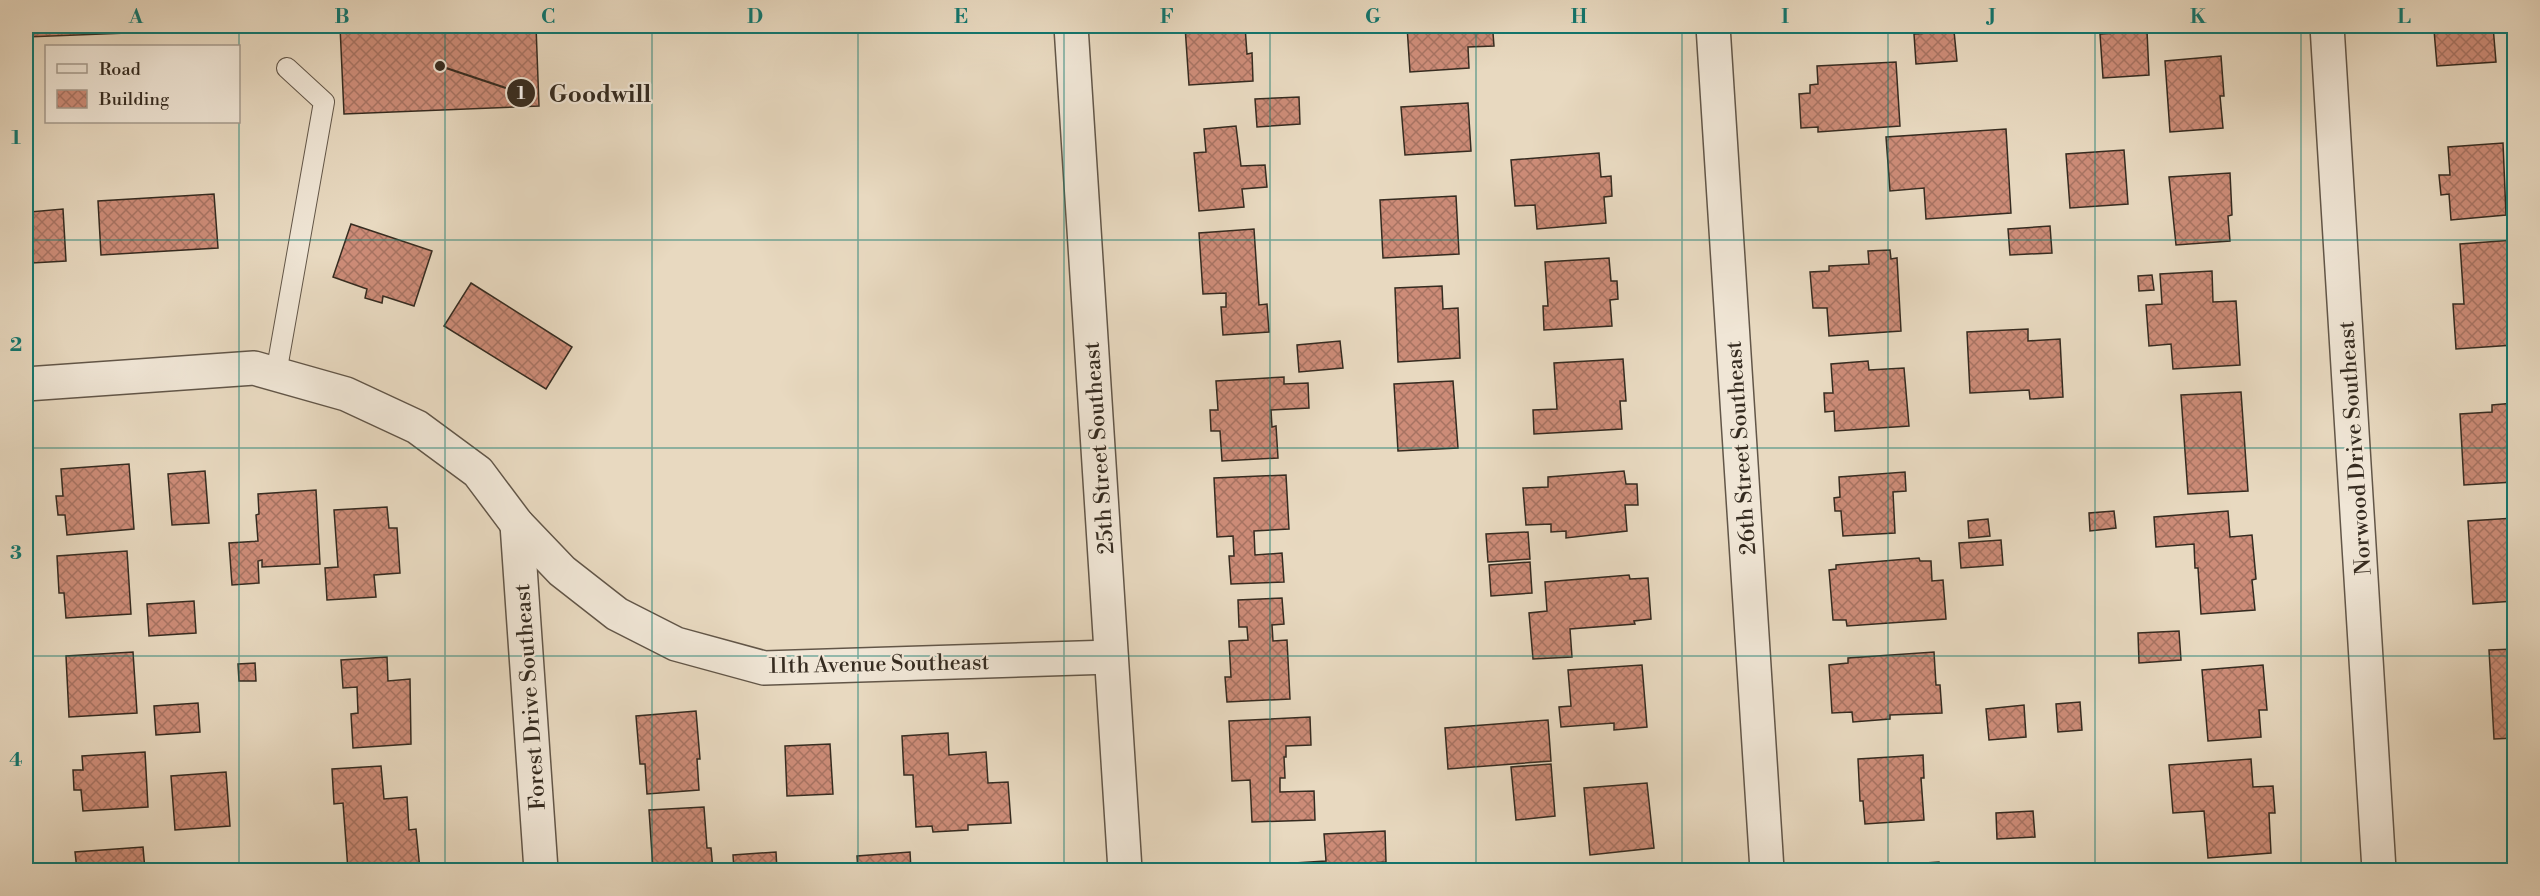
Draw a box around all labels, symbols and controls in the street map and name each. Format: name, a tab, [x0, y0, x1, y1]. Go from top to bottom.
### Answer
text: A	[128, 5, 144, 30]
text: B	[334, 5, 350, 30]
text: C	[541, 5, 555, 30]
text: D	[747, 5, 763, 30]
text: E	[954, 5, 968, 30]
text: F	[1160, 5, 1174, 30]
text: G	[1365, 5, 1381, 30]
text: H	[1571, 5, 1588, 30]
text: I	[1781, 5, 1789, 30]
text: J	[1985, 5, 1996, 30]
text: K	[2190, 5, 2207, 30]
text: L	[2397, 5, 2411, 30]
legend	[45, 45, 240, 123]
text: Road	[99, 58, 142, 81]
callout: Goodwill	[506, 72, 663, 114]
text: Goodwill	[549, 80, 651, 110]
text: 1	[517, 82, 526, 105]
text: Building	[98, 88, 170, 111]
text: 1	[11, 126, 21, 151]
street label: Norwood Drive Southeast	[2333, 320, 2378, 576]
text: 2	[10, 333, 22, 358]
street label: 25th Street Southeast	[1079, 340, 1120, 555]
street label: 26th Street Southeast	[1721, 340, 1762, 556]
text: 3	[10, 541, 22, 566]
street label: Forest Drive Southeast	[509, 583, 552, 811]
street label: 11th Avenue Southeast	[768, 649, 990, 680]
text: 4	[9, 748, 23, 773]

